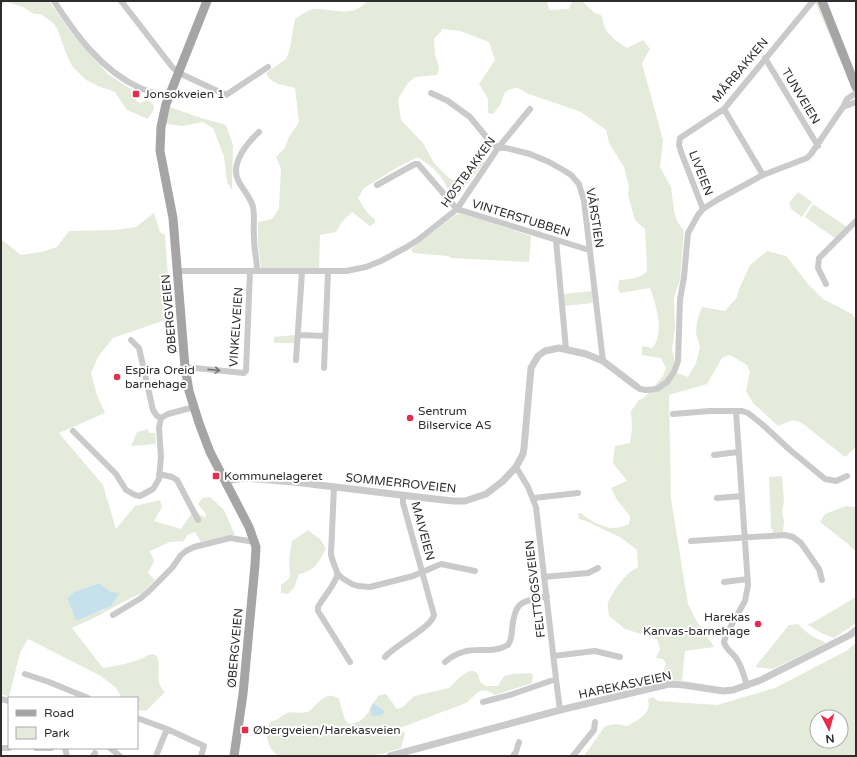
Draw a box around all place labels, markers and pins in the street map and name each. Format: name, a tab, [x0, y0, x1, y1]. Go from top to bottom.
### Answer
place label: Jonsokveien 1	[144, 87, 225, 101]
marker: Jonsokveien 1	[131, 89, 141, 99]
place label: Espira Oreid barnehage	[125, 363, 195, 391]
marker: Espira Oreid barnehage	[112, 372, 122, 382]
place label: Sentrum Bilservice AS	[418, 404, 491, 432]
marker: Sentrum Bilservice AS	[405, 413, 415, 423]
place label: Kommunelageret	[224, 469, 323, 483]
marker: Kommunelageret	[211, 471, 221, 481]
place label: Harekas Kanvas-barnehage	[643, 610, 750, 638]
marker: Harekas Kanvas-barnehage	[753, 619, 763, 629]
place label: Øbergveien/Harekasveien	[253, 723, 401, 737]
marker: Øbergveien/Harekasveien	[240, 725, 250, 735]

